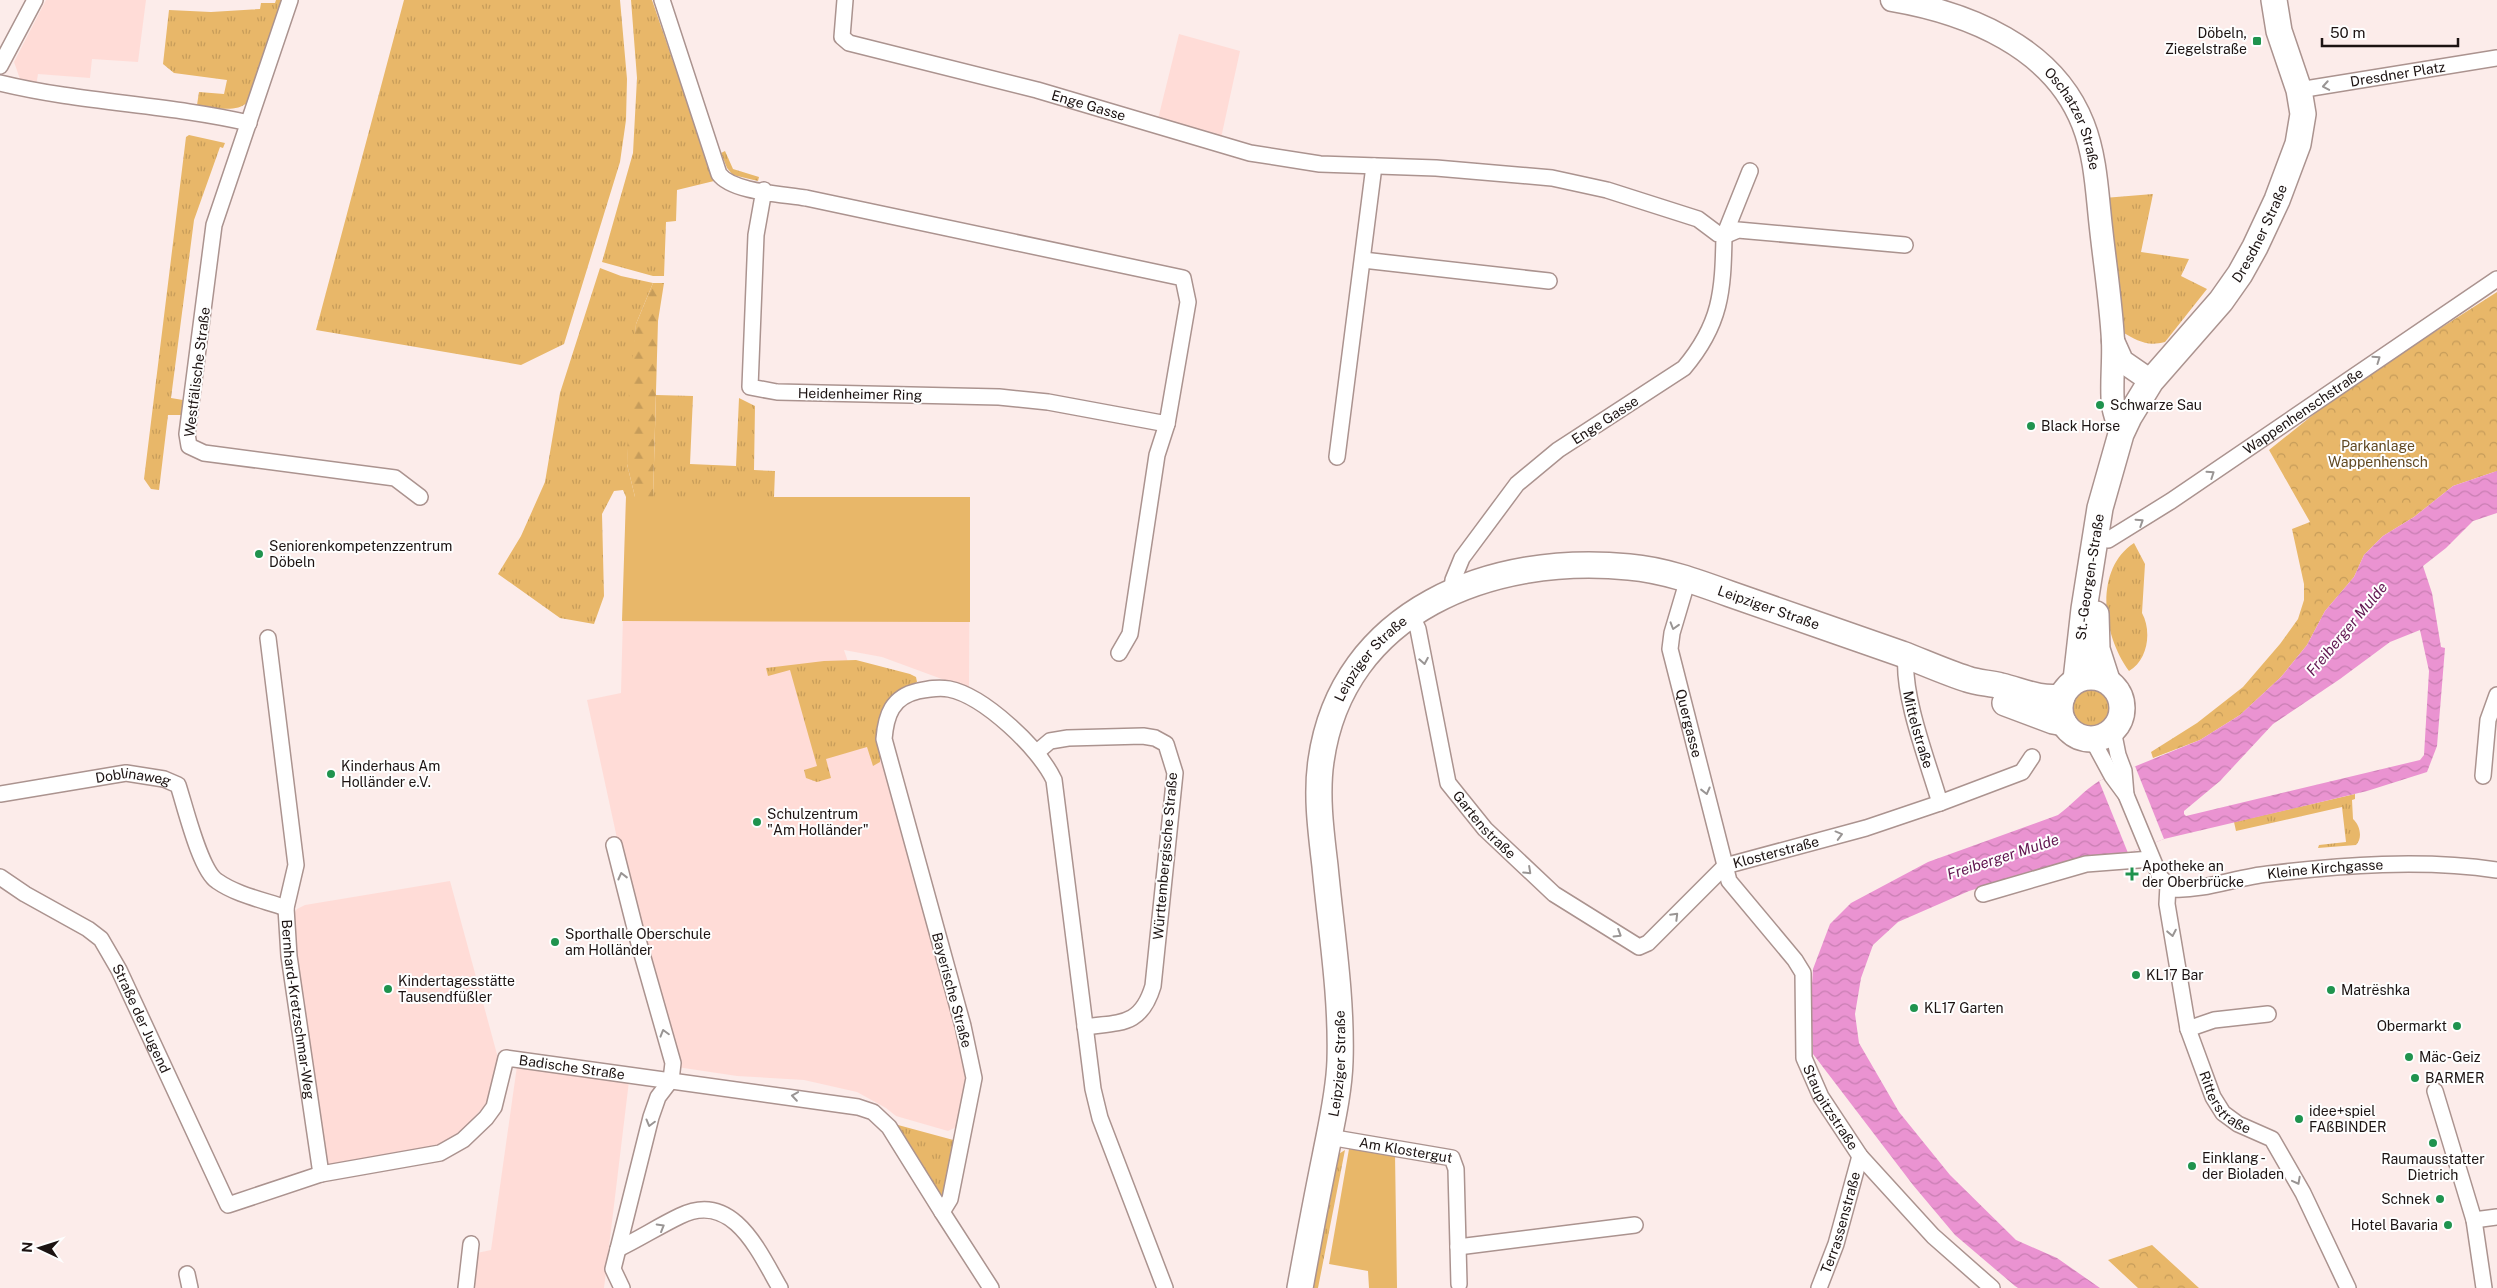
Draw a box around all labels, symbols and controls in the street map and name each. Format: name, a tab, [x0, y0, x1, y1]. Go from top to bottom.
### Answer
scale bar	[2322, 15, 2458, 47]
text: 50 m	[2330, 24, 2365, 41]
place label: Döbeln, Ziegelstraße	[2165, 25, 2247, 57]
marker: Döbeln, Ziegelstraße	[2251, 35, 2263, 47]
street label: Dresdner Platz	[2349, 58, 2447, 90]
street label: Oschatzer Straße	[2041, 64, 2103, 171]
one-way arrow	[2322, 80, 2330, 90]
street label: Enge Gasse	[1050, 87, 1128, 124]
street label: Dresdner Straße	[2229, 182, 2290, 286]
street label: Westfälische Straße	[181, 306, 213, 438]
one-way arrow	[2372, 356, 2381, 365]
street label: Wappenhenschstraße	[2240, 365, 2366, 457]
street label: Heidenheimer Ring	[798, 385, 923, 403]
street label: Enge Gasse	[1569, 392, 1641, 447]
place label: Schwarze Sau	[2110, 397, 2202, 413]
marker: Schwarze Sau	[2094, 399, 2106, 411]
place label: Black Horse	[2041, 418, 2120, 434]
marker: Black Horse	[2025, 420, 2037, 432]
park label: Parkanlage Wappenhensch	[2328, 438, 2428, 470]
one-way arrow	[2205, 471, 2215, 480]
street label: St.-Georgen-Straße	[2073, 513, 2107, 641]
one-way arrow	[2135, 518, 2144, 528]
place label: Seniorenkompetenzzentrum Döbeln	[269, 538, 452, 570]
marker: Seniorenkompetenzzentrum Döbeln	[253, 548, 265, 560]
water label: Freiberger Mulde	[2303, 578, 2391, 679]
street label: Leipziger Straße	[1716, 582, 1822, 633]
street label: Leipziger Straße	[1331, 613, 1410, 704]
one-way arrow	[1669, 621, 1679, 630]
one-way arrow	[1418, 656, 1428, 665]
street label: Quergasse	[1672, 687, 1705, 759]
street label: Mittelstraße	[1900, 689, 1937, 770]
place label: Kinderhaus Am Holländer e.V.	[341, 758, 440, 790]
street label: Doblinaweg	[94, 765, 174, 789]
marker: Kinderhaus Am Holländer e.V.	[325, 768, 337, 780]
street label: Württembergische Straße	[1150, 771, 1180, 940]
one-way arrow	[1700, 787, 1711, 796]
street label: Gartenstraße	[1450, 788, 1519, 862]
place label: Schulzentrum "Am Holländer"	[767, 806, 869, 838]
marker: Schulzentrum "Am Holländer"	[751, 816, 763, 828]
water label: Freiberger Mulde	[1945, 830, 2061, 883]
one-way arrow	[1835, 831, 1843, 841]
street label: Klosterstraße	[1731, 833, 1821, 871]
street label: Kleine Kirchgasse	[2266, 856, 2384, 882]
place label: Apotheke an der Oberbrücke	[2142, 858, 2244, 890]
one-way arrow	[1522, 865, 1531, 874]
marker: Apotheke an der Oberbrücke	[2126, 868, 2138, 880]
one-way arrow	[617, 872, 628, 881]
one-way arrow	[1669, 912, 1678, 921]
street label: Bernhard-Kretzschmar-Weg	[279, 919, 318, 1101]
place label: Sporthalle Oberschule am Holländer	[565, 926, 711, 958]
one-way arrow	[1612, 928, 1621, 937]
one-way arrow	[2166, 929, 2177, 938]
street label: Bayerische Straße	[929, 931, 975, 1049]
marker: Sporthalle Oberschule am Holländer	[549, 936, 561, 948]
street label: Straße der Jugend	[109, 961, 174, 1076]
place label: KL17 Bar	[2146, 967, 2204, 983]
marker: KL17 Bar	[2130, 969, 2142, 981]
place label: Kindertagesstätte Tausendfüßler	[398, 973, 515, 1005]
place label: Matrëshka	[2341, 982, 2410, 998]
marker: Kindertagesstätte Tausendfüßler	[382, 983, 394, 995]
marker: Matrëshka	[2325, 984, 2337, 996]
place label: KL17 Garten	[1924, 1000, 2004, 1016]
marker: KL17 Garten	[1908, 1002, 1920, 1014]
street label: Leipziger Straße	[1325, 1010, 1348, 1118]
place label: Obermarkt	[2377, 1018, 2447, 1034]
marker: Obermarkt	[2451, 1020, 2463, 1032]
one-way arrow	[660, 1029, 670, 1038]
place label: Mäc-Geiz	[2419, 1049, 2481, 1065]
marker: Mäc-Geiz	[2403, 1051, 2415, 1063]
street label: Badische Straße	[518, 1052, 626, 1082]
street label: Staupitzstraße	[1800, 1062, 1862, 1153]
street label: Ritterstraße	[2196, 1069, 2253, 1137]
place label: BARMER	[2425, 1070, 2484, 1086]
marker: BARMER	[2409, 1072, 2421, 1084]
one-way arrow	[791, 1092, 799, 1102]
place label: idee+spiel FAßBINDER	[2309, 1103, 2387, 1135]
marker: idee+spiel FAßBINDER	[2293, 1113, 2305, 1125]
one-way arrow	[645, 1119, 655, 1127]
street label: Am Klostergut	[1358, 1134, 1454, 1166]
marker: Raumausstatter Dietrich	[2427, 1137, 2439, 1149]
place label: Einklang - der Bioladen	[2202, 1150, 2284, 1182]
place label: Raumausstatter Dietrich	[2381, 1151, 2485, 1183]
marker: Einklang - der Bioladen	[2186, 1160, 2198, 1172]
street label: Terrassenstraße	[1817, 1170, 1863, 1276]
one-way arrow	[2291, 1176, 2301, 1185]
place label: Schnek	[2381, 1191, 2430, 1207]
marker: Schnek	[2434, 1193, 2446, 1205]
place label: Hotel Bavaria	[2351, 1217, 2438, 1233]
marker: Hotel Bavaria	[2442, 1219, 2454, 1231]
north arrow	[15, 1223, 65, 1273]
one-way arrow	[656, 1223, 665, 1233]
text: N	[19, 1241, 35, 1253]

